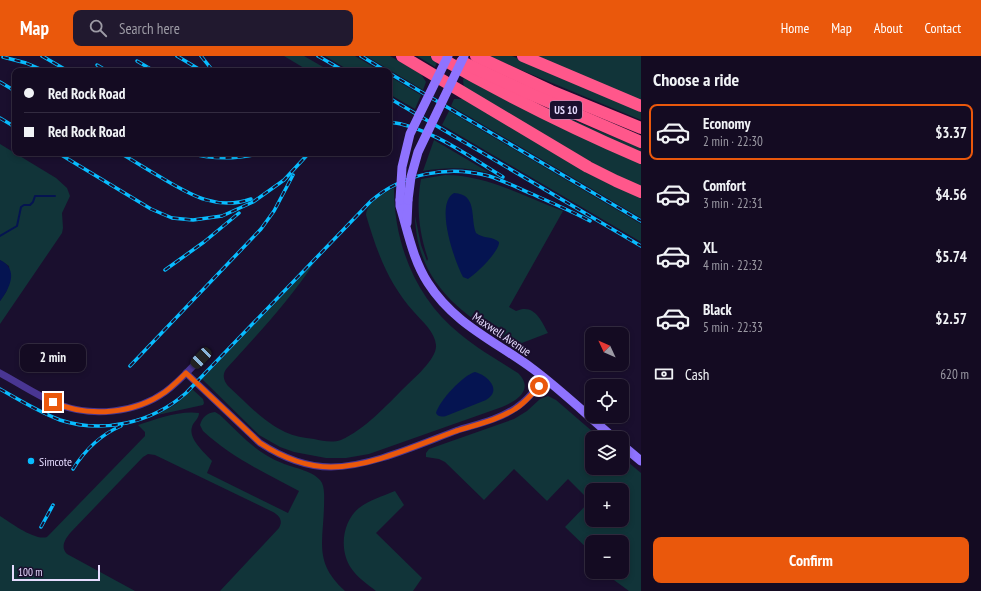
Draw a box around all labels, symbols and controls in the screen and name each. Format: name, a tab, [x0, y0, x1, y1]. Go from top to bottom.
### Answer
search box	[73, 10, 353, 46]
text: Map	[20, 16, 49, 40]
icon: search	[87, 17, 109, 39]
text: Search here	[119, 19, 180, 38]
text: Home	[781, 19, 809, 37]
text: Map	[831, 19, 852, 37]
text: About	[874, 19, 903, 37]
text: Contact	[925, 19, 961, 37]
text: Choose a ride	[653, 68, 739, 91]
text: Red Rock Road	[48, 84, 125, 103]
road number: US 10	[550, 101, 582, 119]
icon: car	[655, 114, 691, 150]
text: Economy	[703, 114, 751, 133]
text: Red Rock Road	[48, 122, 125, 141]
text: $3.37	[935, 123, 967, 142]
text: 2 min · 22:30	[703, 133, 763, 150]
icon: car	[655, 176, 691, 212]
text: Comfort	[703, 176, 746, 195]
text: $4.56	[935, 185, 967, 204]
text: 3 min · 22:31	[703, 195, 763, 212]
icon: car	[655, 238, 691, 274]
text: XL	[703, 238, 717, 257]
text: $5.74	[935, 247, 967, 266]
text: 4 min · 22:32	[703, 257, 763, 274]
icon: car	[655, 300, 691, 336]
text: Black	[703, 300, 732, 319]
street label: Maxwell Avenue	[470, 309, 534, 359]
text: $2.57	[935, 309, 967, 328]
text: 5 min · 22:33	[703, 319, 763, 336]
north arrow	[585, 327, 629, 371]
map controls	[585, 327, 629, 579]
callout: 2 min	[20, 344, 86, 372]
car	[188, 345, 214, 371]
text: 2 min	[40, 349, 66, 366]
icon: cash	[653, 363, 675, 385]
text: Cash	[685, 365, 709, 384]
text: 620 m	[940, 366, 969, 383]
route start	[530, 377, 548, 395]
button: locate	[585, 379, 629, 423]
route end	[44, 393, 62, 411]
button: layers	[585, 431, 629, 475]
place label: Simcote	[39, 454, 72, 469]
marker: Simcote	[26, 456, 36, 466]
button: +	[585, 483, 629, 527]
button: −	[585, 535, 629, 579]
button: Confirm	[653, 537, 969, 583]
scale bar	[12, 563, 100, 582]
text: 100 m	[18, 565, 42, 579]

